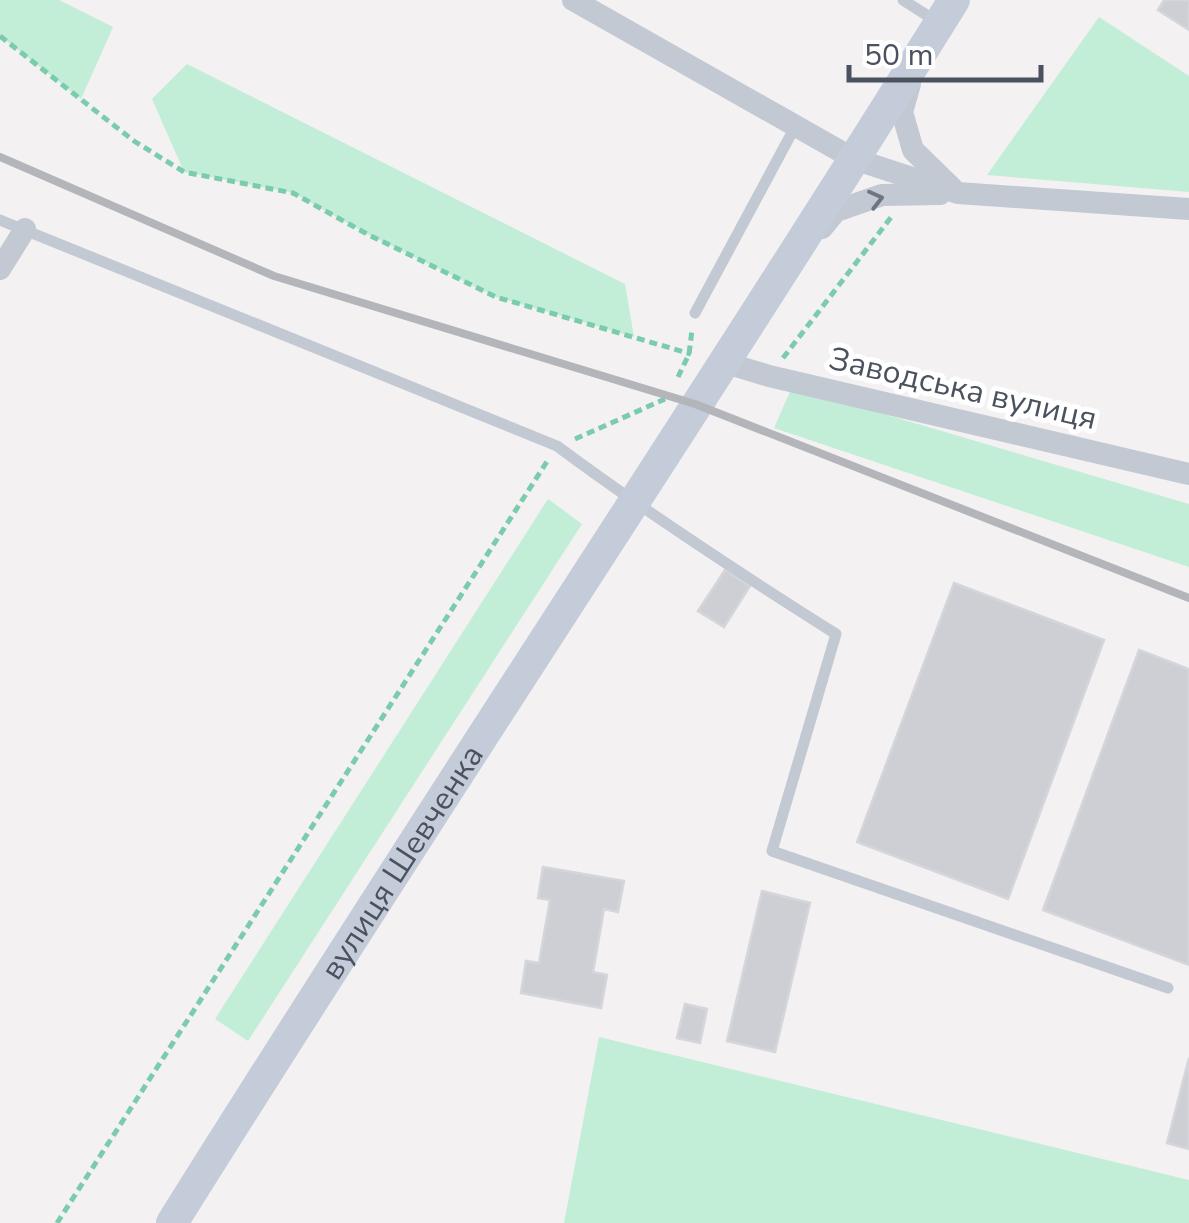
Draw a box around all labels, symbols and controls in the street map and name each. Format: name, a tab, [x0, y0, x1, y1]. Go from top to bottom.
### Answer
scale bar	[849, 20, 1042, 82]
text: 50 m	[864, 35, 933, 76]
one-way arrow	[867, 190, 884, 211]
street label: Заводська вулиця	[825, 337, 1101, 440]
street label: вулиця Шевченка	[311, 736, 494, 988]

